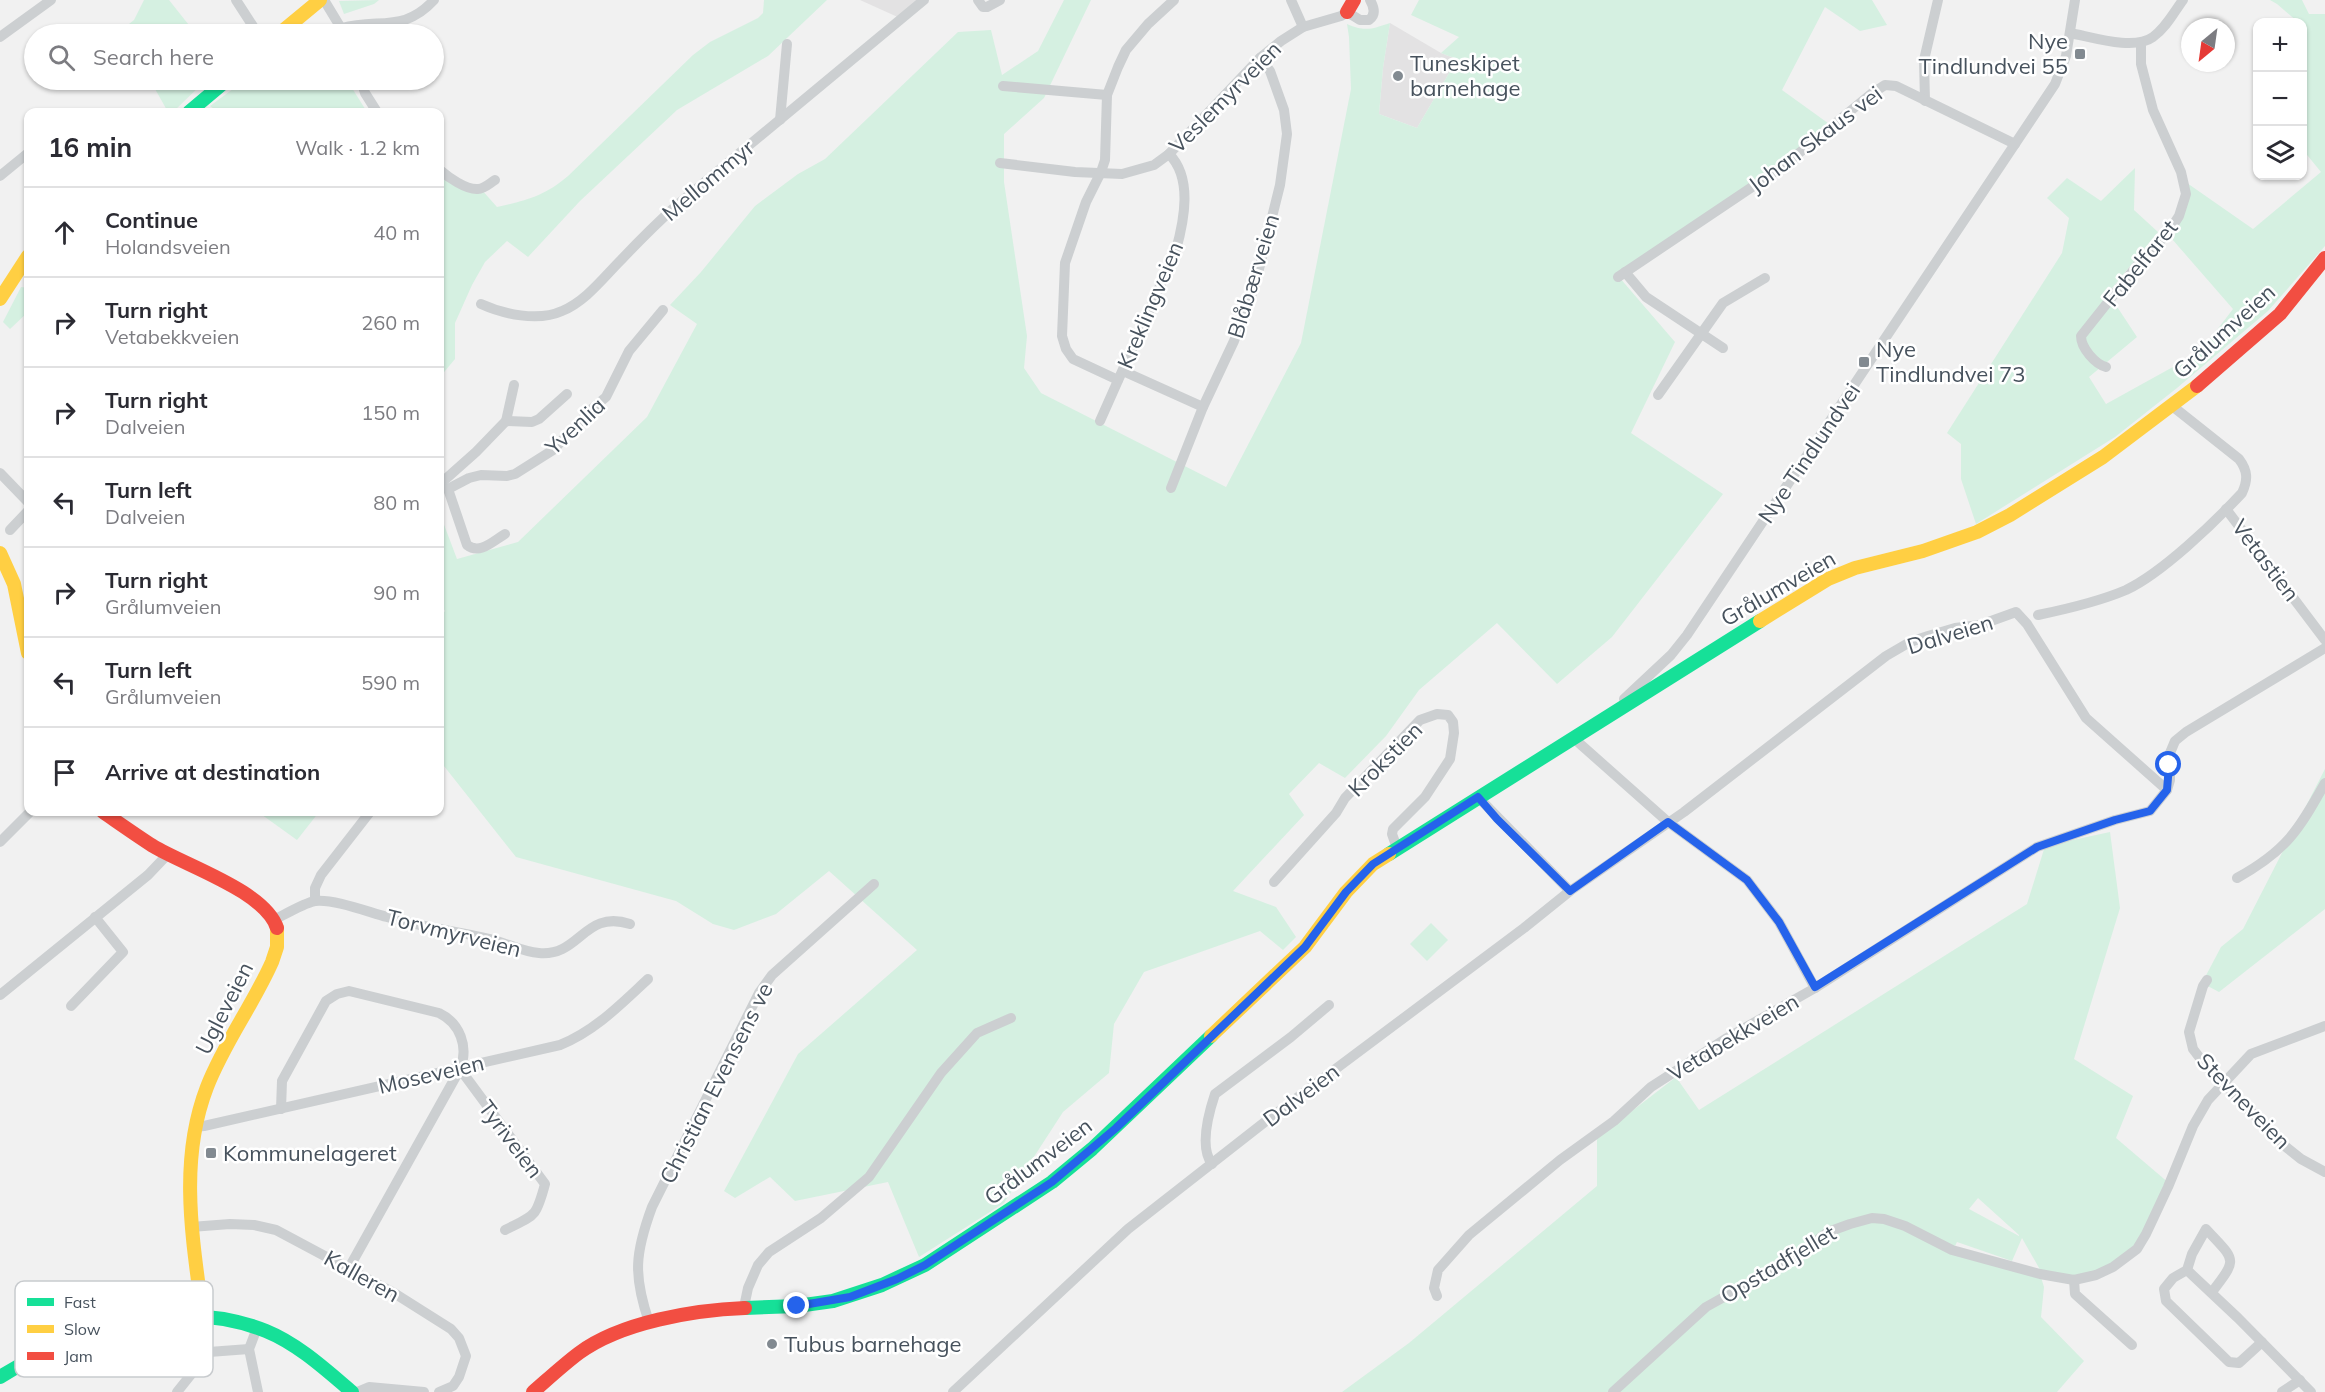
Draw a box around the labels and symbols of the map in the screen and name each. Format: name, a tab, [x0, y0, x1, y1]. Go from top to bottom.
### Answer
north arrow	[2181, 18, 2235, 72]
place label: Nye Tindlundvei 55	[1918, 27, 2068, 80]
street label: Veslemyrveien	[1163, 35, 1287, 159]
marker: Nye Tindlundvei 55	[2073, 47, 2087, 61]
place label: Tuneskipet barnehage	[1410, 49, 1521, 102]
marker: Tuneskipet barnehage	[1391, 69, 1405, 83]
street label: Johan Skaus vei	[1742, 79, 1888, 199]
street label: Mellommyr	[656, 133, 760, 227]
street label: Blåbærveien	[1221, 211, 1285, 341]
street label: Fabelfaret	[2097, 214, 2184, 312]
street label: Kreklingveien	[1111, 237, 1189, 373]
street label: Grålumveien	[2167, 278, 2281, 384]
place label: Nye Tindlundvei 73	[1876, 335, 2026, 388]
marker: Nye Tindlundvei 73	[1857, 355, 1871, 369]
street label: Nye Tindlundvei	[1752, 378, 1866, 528]
street label: Yvenlia	[538, 391, 611, 461]
street label: Vetastien	[2226, 513, 2306, 607]
street label: Grålumveien	[1716, 544, 1840, 632]
street label: Dalveien	[1904, 608, 1996, 660]
street label: Krokstien	[1342, 716, 1428, 802]
route start	[2155, 751, 2181, 777]
street label: Torvmyrveien	[384, 903, 524, 963]
street label: Ugleveien	[189, 957, 259, 1059]
street label: Christian Evensens ve	[653, 978, 779, 1188]
street label: Vetabekkveien	[1662, 987, 1804, 1087]
street label: Stevneveien	[2191, 1047, 2297, 1155]
street label: Moseveien	[375, 1048, 487, 1100]
street label: Dalveien	[1257, 1057, 1345, 1133]
street label: Tyriveien	[473, 1095, 549, 1183]
street label: Grålumveien	[978, 1111, 1098, 1211]
place label: Kommunelageret	[223, 1139, 397, 1167]
marker: Kommunelageret	[204, 1146, 218, 1160]
street label: Opstadfjellet	[1715, 1218, 1841, 1309]
street label: Kalleren	[319, 1244, 405, 1308]
legend	[15, 1281, 213, 1377]
text: Fast	[64, 1292, 96, 1312]
route end	[783, 1292, 809, 1318]
text: Slow	[64, 1319, 101, 1339]
place label: Tubus barnehage	[784, 1330, 962, 1358]
marker: Tubus barnehage	[765, 1337, 779, 1351]
text: Jam	[64, 1346, 93, 1366]

